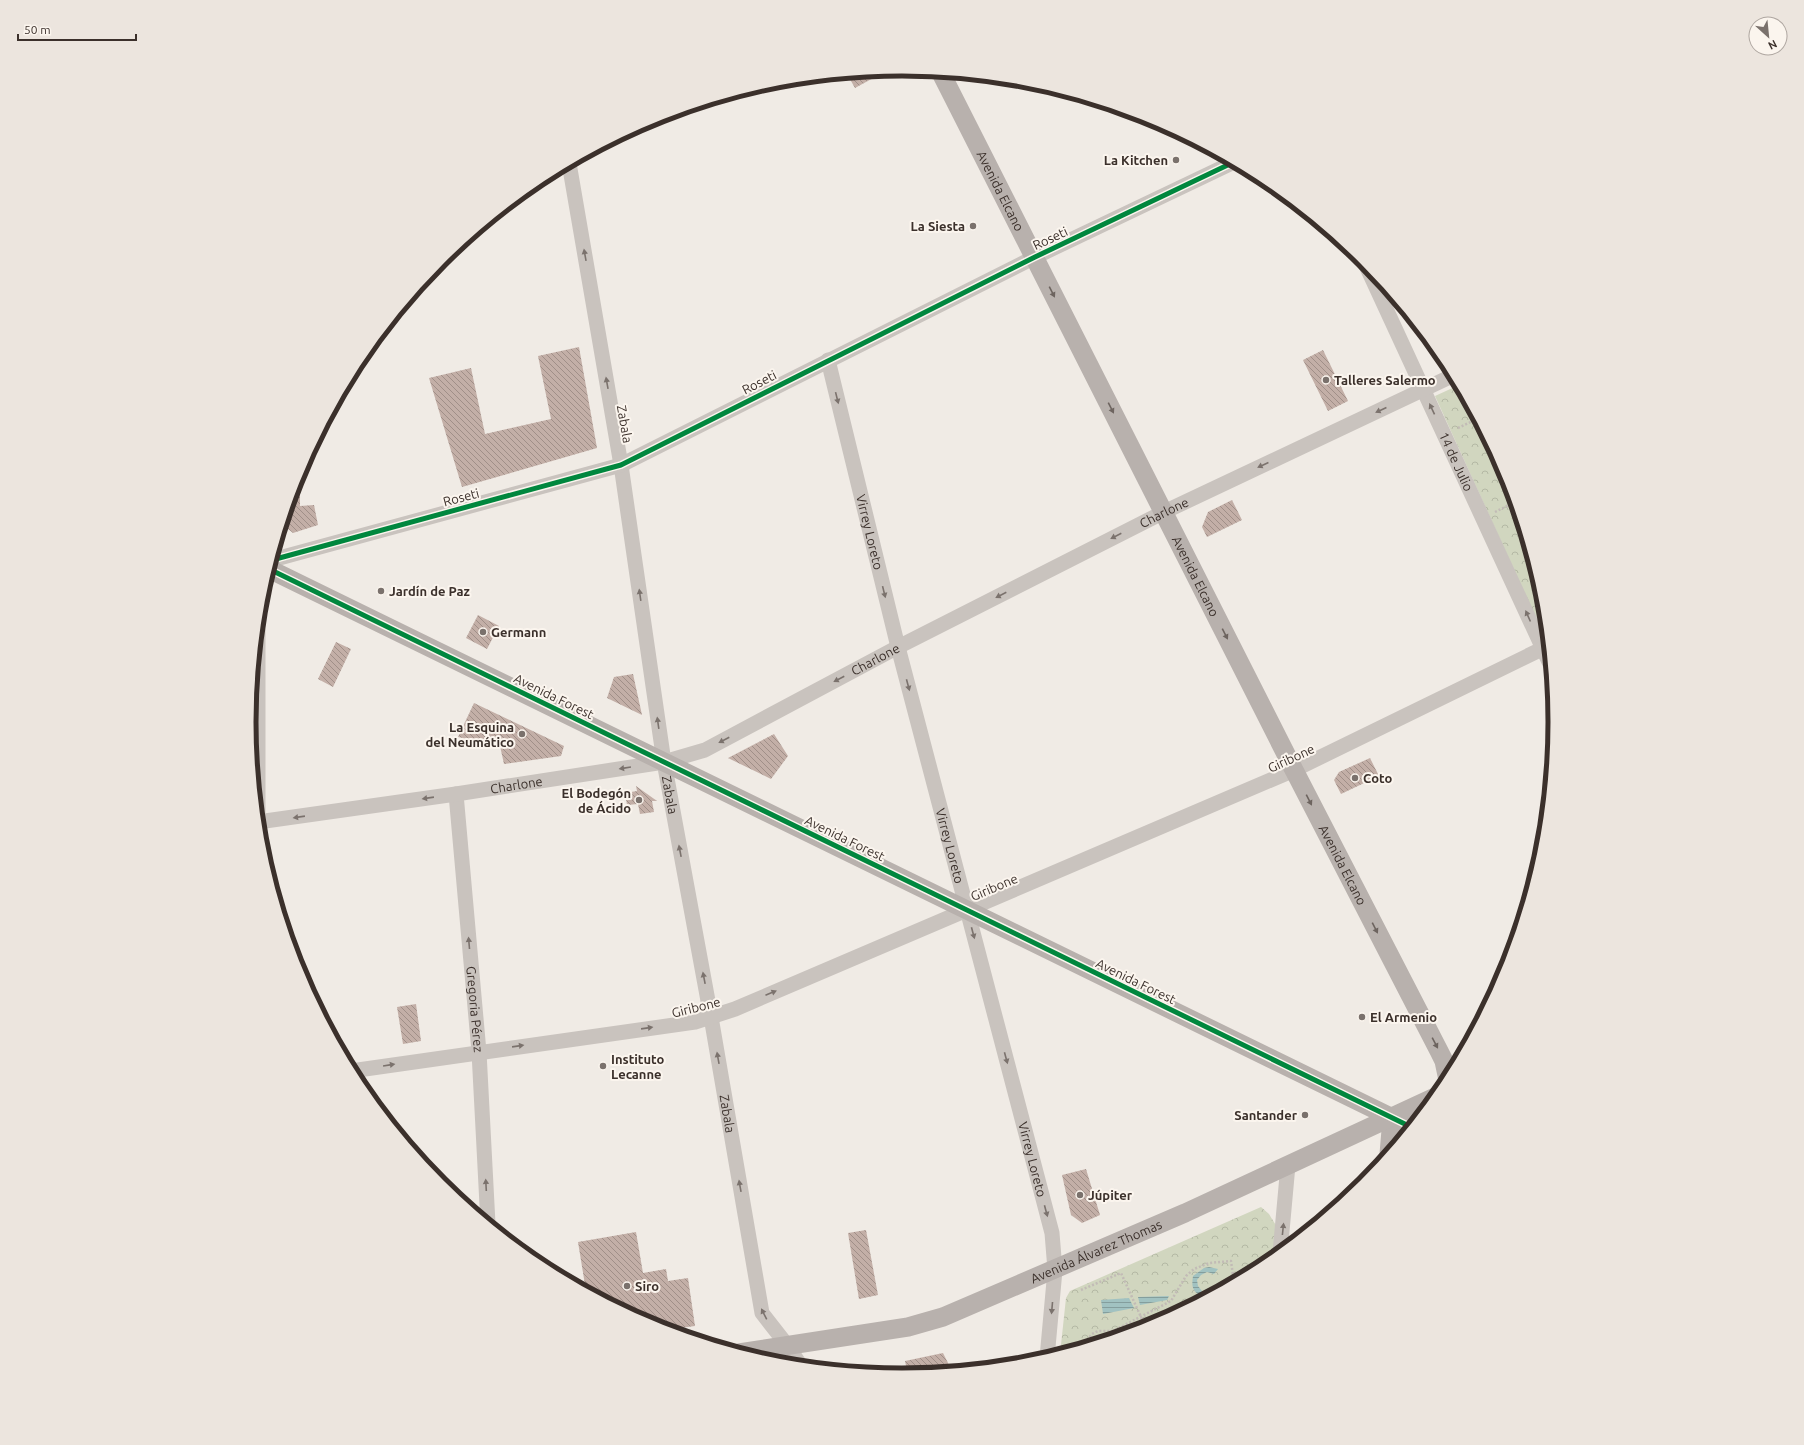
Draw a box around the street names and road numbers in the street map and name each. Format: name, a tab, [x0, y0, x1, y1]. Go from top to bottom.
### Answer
street label: Avenida Elcano	[974, 148, 1027, 233]
street label: Roseti	[1030, 224, 1070, 252]
street label: Roseti	[739, 367, 779, 397]
street label: Zabala	[615, 404, 635, 444]
street label: 14 de Julio	[1437, 430, 1476, 493]
street label: Roseti	[441, 485, 481, 509]
street label: Virrey Loreto	[854, 493, 886, 571]
street label: Charlone	[1137, 495, 1191, 530]
street label: Avenida Elcano	[1170, 534, 1222, 619]
street label: Charlone	[849, 641, 902, 678]
street label: Avenida Forest	[512, 671, 596, 721]
street label: Giribone	[1266, 741, 1316, 775]
street label: Charlone	[489, 774, 543, 796]
street label: Zabala	[660, 775, 680, 815]
street label: Virrey Loreto	[934, 807, 967, 885]
street label: Avenida Forest	[803, 813, 887, 863]
street label: Avenida Elcano	[1317, 822, 1369, 907]
street label: Giribone	[968, 871, 1020, 903]
street label: Avenida Forest	[1094, 956, 1178, 1006]
street label: Gregoria Pérez	[464, 965, 486, 1053]
street label: Giribone	[670, 994, 722, 1020]
street label: Zabala	[718, 1094, 738, 1134]
street label: Virrey Loreto	[1016, 1120, 1049, 1198]
street label: Avenida Álvarez Thomas	[1028, 1217, 1164, 1286]

